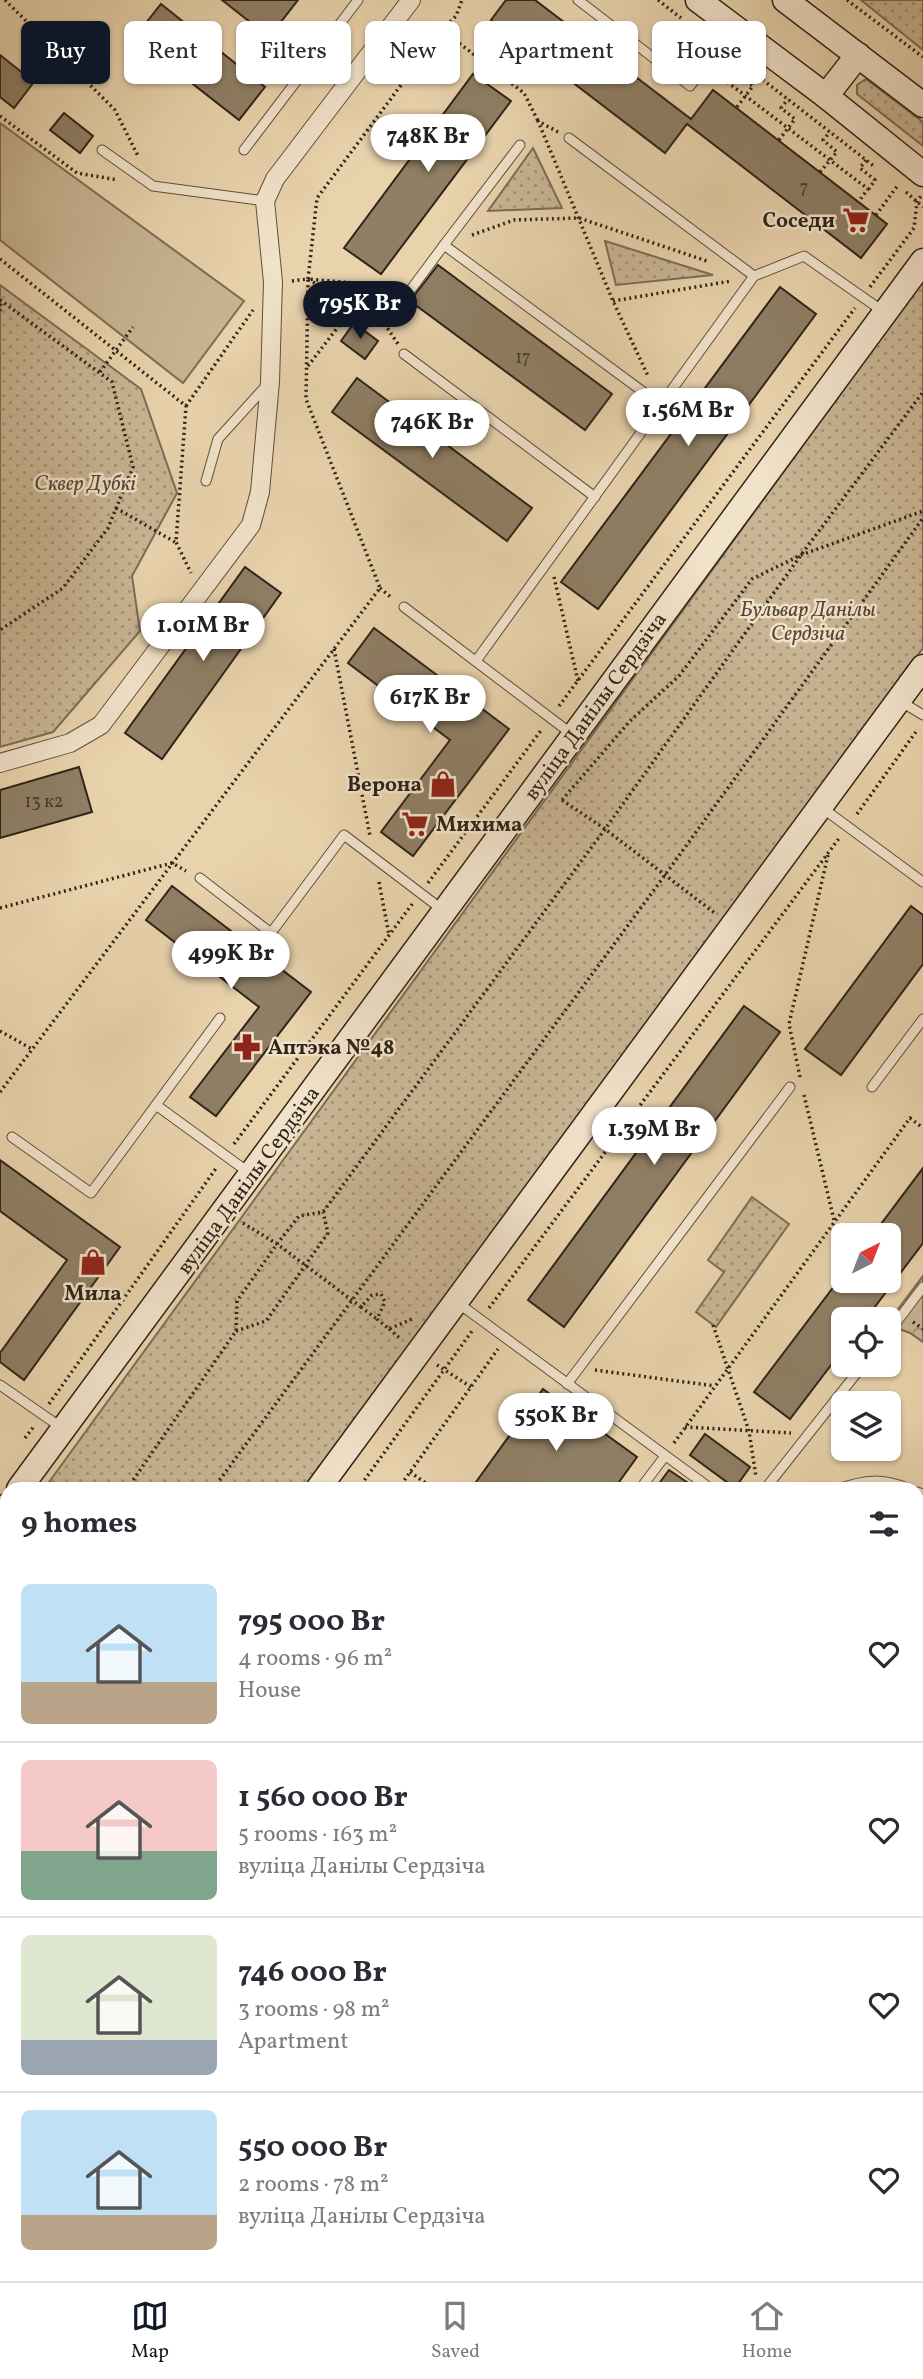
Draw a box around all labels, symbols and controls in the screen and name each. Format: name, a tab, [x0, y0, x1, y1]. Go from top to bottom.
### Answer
chip: Buy	[21, 21, 110, 84]
chip: Rent	[124, 21, 222, 84]
chip: Filters	[236, 21, 351, 84]
chip: New	[365, 21, 460, 84]
chip: Apartment	[474, 21, 638, 84]
chip: House	[652, 21, 766, 84]
pin: 748K Br	[363, 114, 493, 174]
text: 748K Br	[386, 121, 470, 153]
house number: 7	[800, 176, 808, 201]
supermarket icon: Соседи	[841, 205, 871, 235]
place label: Соседи	[763, 207, 835, 236]
pin: 795K Br	[295, 282, 425, 341]
text: 795K Br	[319, 288, 401, 320]
house number: 17	[515, 346, 531, 371]
pin: 1.56M Br	[616, 388, 760, 448]
text: 1.56M Br	[642, 395, 734, 427]
pin: 746K Br	[367, 400, 497, 460]
text: 746K Br	[390, 407, 474, 439]
park label: Сквер Дубкі	[34, 470, 136, 499]
park label: Бульвар Данілы Сердзіча	[740, 596, 876, 649]
pin: 1.01M Br	[131, 604, 275, 663]
street label: вуліца Данілы Сердзіча	[518, 607, 674, 807]
text: 1.01M Br	[157, 610, 249, 642]
pin: 617K Br	[365, 676, 495, 735]
text: 617K Br	[390, 682, 470, 714]
shop icon: Верона	[428, 769, 458, 799]
place label: Верона	[347, 771, 422, 800]
house number: 13 к2	[24, 790, 64, 815]
supermarket icon: Михима	[400, 809, 430, 839]
place label: Михима	[436, 811, 522, 840]
pin: 499K Br	[166, 932, 296, 991]
text: 499K Br	[188, 938, 274, 970]
pharmacy icon: Аптэка №48	[232, 1032, 262, 1062]
place label: Аптэка №48	[268, 1034, 394, 1063]
street label: вуліца Данілы Сердзіча	[171, 1081, 327, 1281]
pin: 1.39M Br	[582, 1108, 726, 1167]
text: 1.39M Br	[608, 1114, 700, 1146]
north arrow	[831, 1223, 901, 1293]
map controls	[831, 1223, 901, 1461]
shop icon: Мила	[78, 1247, 108, 1277]
place label: Мила	[64, 1280, 122, 1309]
button: locate	[831, 1307, 901, 1377]
button: layers	[831, 1391, 901, 1461]
pin: 550K Br	[491, 1394, 621, 1453]
text: 550K Br	[514, 1400, 598, 1432]
text: 9 homes	[21, 1503, 137, 1545]
icon: filters	[865, 1505, 903, 1543]
text: 795 000 Br	[238, 1601, 385, 1643]
icon: home	[77, 1612, 161, 1696]
icon: heart	[865, 1635, 903, 1673]
text: 4 rooms · 96 m²	[238, 1643, 392, 1675]
text: House	[238, 1675, 301, 1707]
text: 1 560 000 Br	[238, 1777, 408, 1819]
icon: home	[77, 1788, 161, 1872]
icon: heart	[865, 1811, 903, 1849]
text: 5 rooms · 163 m²	[238, 1819, 397, 1851]
text: вуліца Данілы Сердзіча	[238, 1851, 486, 1883]
text: 746 000 Br	[238, 1952, 387, 1994]
icon: home	[77, 1963, 161, 2047]
icon: heart	[865, 1986, 903, 2024]
text: 3 rooms · 98 m²	[238, 1994, 390, 2026]
text: Apartment	[238, 2026, 349, 2058]
text: 550 000 Br	[238, 2127, 387, 2169]
icon: home	[77, 2138, 161, 2222]
icon: heart	[865, 2161, 903, 2199]
text: 2 rooms · 78 m²	[238, 2169, 389, 2201]
text: вуліца Данілы Сердзіча	[238, 2201, 486, 2233]
tab: Map	[131, 2297, 169, 2365]
tab: Saved	[431, 2297, 480, 2365]
tab: Home	[742, 2297, 792, 2365]

